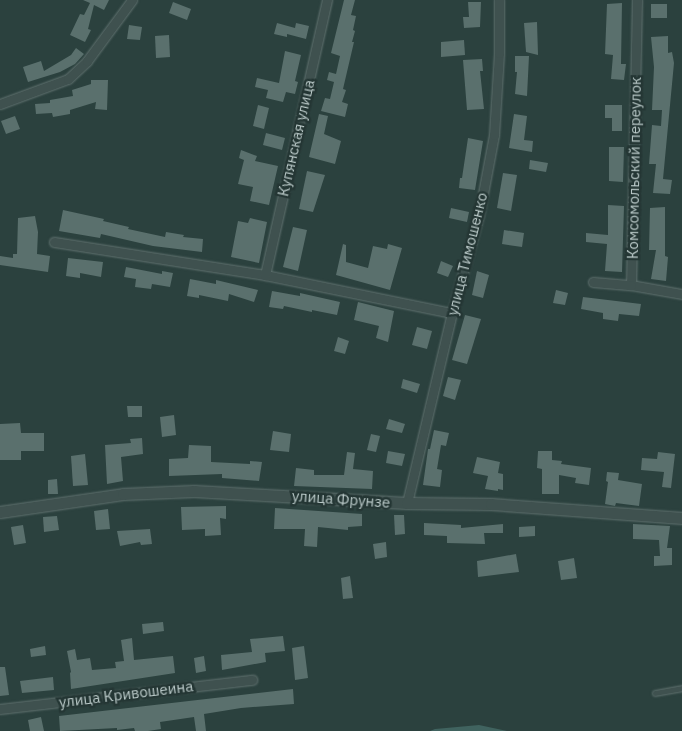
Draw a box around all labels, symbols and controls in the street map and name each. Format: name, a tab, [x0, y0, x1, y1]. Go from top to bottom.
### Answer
street label: Комсомольский переулок	[623, 77, 645, 259]
street label: Купянская улица	[274, 78, 318, 198]
street label: улица Тимошенко	[443, 191, 491, 317]
street label: улица Фрунзе	[291, 487, 391, 511]
street label: улица Кривошеина	[58, 677, 194, 711]

